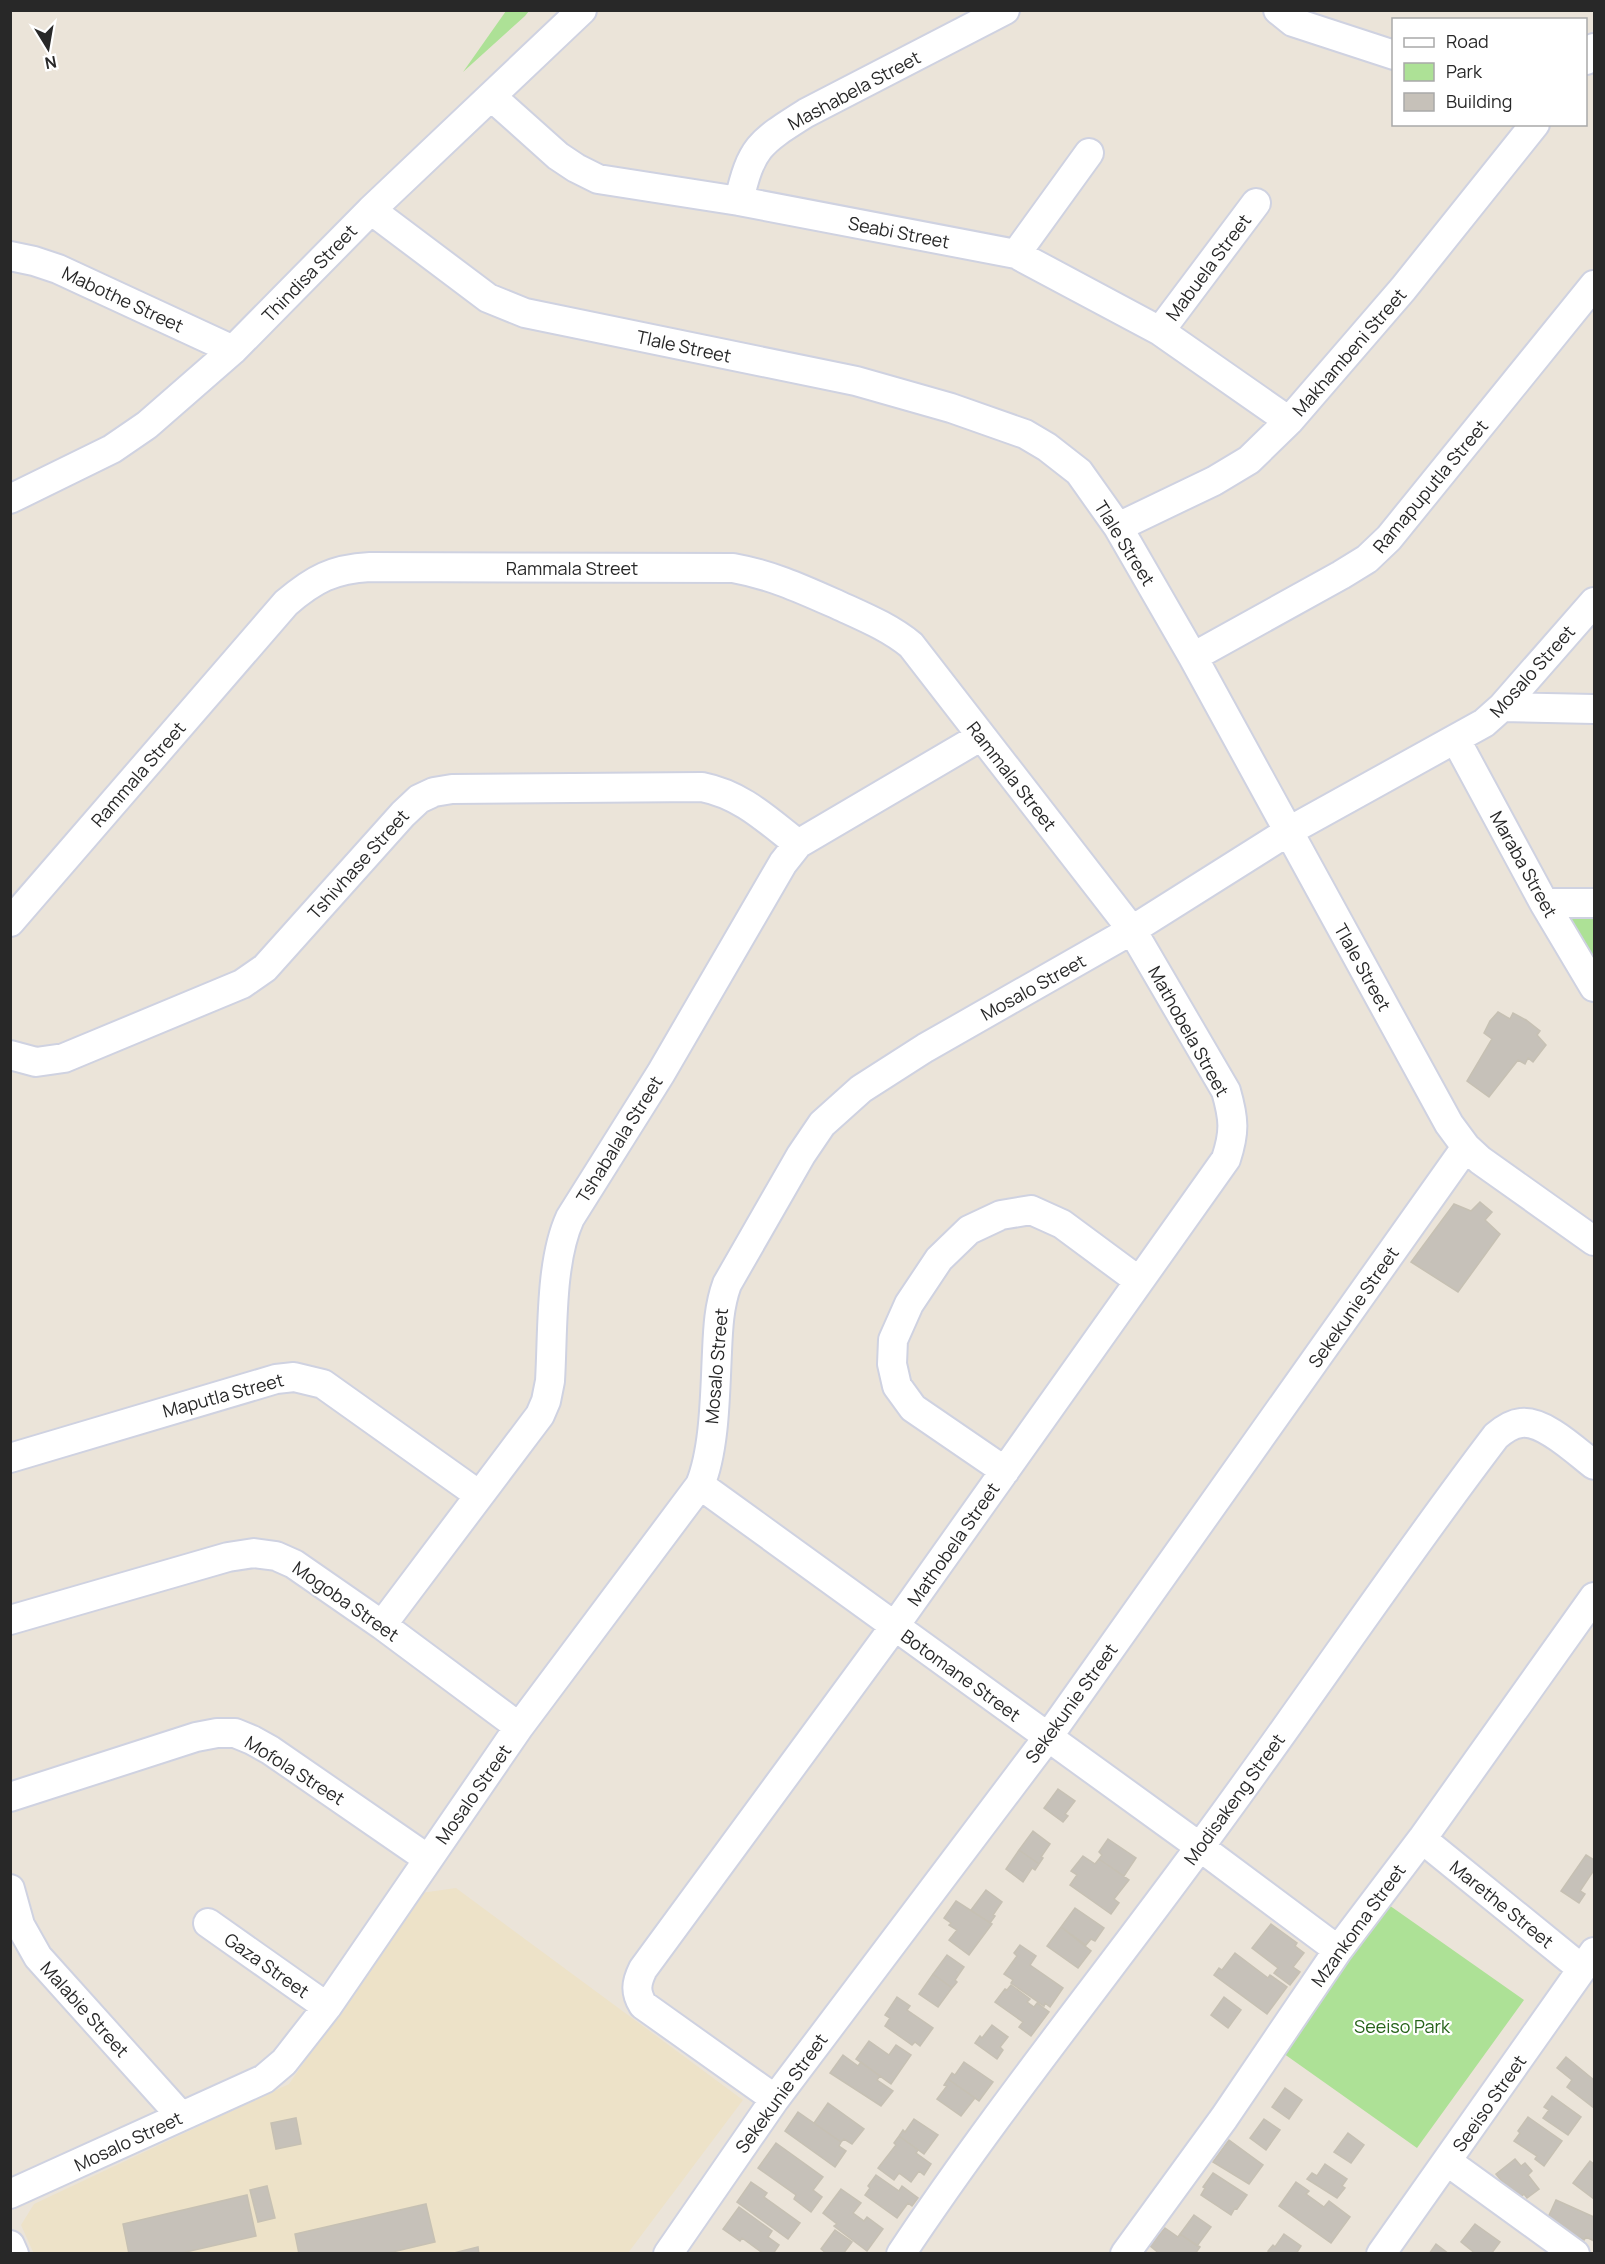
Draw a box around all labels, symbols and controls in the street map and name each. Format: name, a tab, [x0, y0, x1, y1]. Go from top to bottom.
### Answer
north arrow	[18, 18, 78, 78]
legend	[1392, 18, 1587, 126]
text: Road	[1446, 29, 1489, 53]
street label: Mashabela Street	[783, 45, 925, 135]
text: N	[43, 51, 59, 75]
text: Park	[1446, 59, 1483, 83]
text: Building	[1446, 89, 1512, 113]
street label: Mabuela Street	[1160, 209, 1256, 325]
street label: Seabi Street	[846, 210, 952, 254]
street label: Thindisa Street	[256, 219, 362, 327]
street label: Mabothe Street	[58, 260, 188, 338]
street label: Makhambeni Street	[1287, 283, 1411, 421]
street label: Tlale Street	[634, 324, 734, 368]
street label: Ramapuputla Street	[1367, 414, 1493, 558]
street label: Tlale Street	[1089, 496, 1161, 590]
street label: Rammala Street	[506, 556, 638, 580]
street label: Mosalo Street	[1484, 620, 1580, 722]
street label: Rammala Street	[85, 716, 191, 832]
street label: Rammala Street	[962, 716, 1062, 836]
street label: Tshivhase Street	[302, 804, 414, 924]
street label: Maraba Street	[1485, 806, 1563, 922]
street label: Tlale Street	[1329, 919, 1397, 1015]
street label: Mosalo Street	[976, 948, 1090, 1026]
street label: Mathobela Street	[1143, 962, 1235, 1100]
street label: Tshabalala Street	[570, 1071, 668, 1207]
street label: Sekekunie Street	[1302, 1242, 1404, 1372]
street label: Mosalo Street	[699, 1307, 733, 1425]
street label: Maputla Street	[160, 1367, 286, 1423]
street label: Mathobela Street	[901, 1478, 1005, 1610]
street label: Mogoba Street	[288, 1556, 404, 1646]
street label: Botomane Street	[896, 1624, 1026, 1726]
street label: Sekekunie Street	[1019, 1638, 1123, 1768]
street label: Modisakeng Street	[1178, 1728, 1290, 1870]
street label: Mofola Street	[241, 1730, 349, 1810]
street label: Mosalo Street	[430, 1739, 516, 1849]
street label: Marethe Street	[1445, 1855, 1559, 1953]
street label: Mzankoma Street	[1305, 1859, 1411, 1991]
street label: Gaza Street	[220, 1927, 314, 2003]
street label: Malabie Street	[36, 1956, 134, 2062]
park label: Seeiso Park	[1354, 2014, 1451, 2038]
street label: Sekekunie Street	[729, 2028, 833, 2158]
street label: Seeiso Street	[1447, 2050, 1531, 2156]
street label: Mosalo Street	[70, 2106, 186, 2176]

